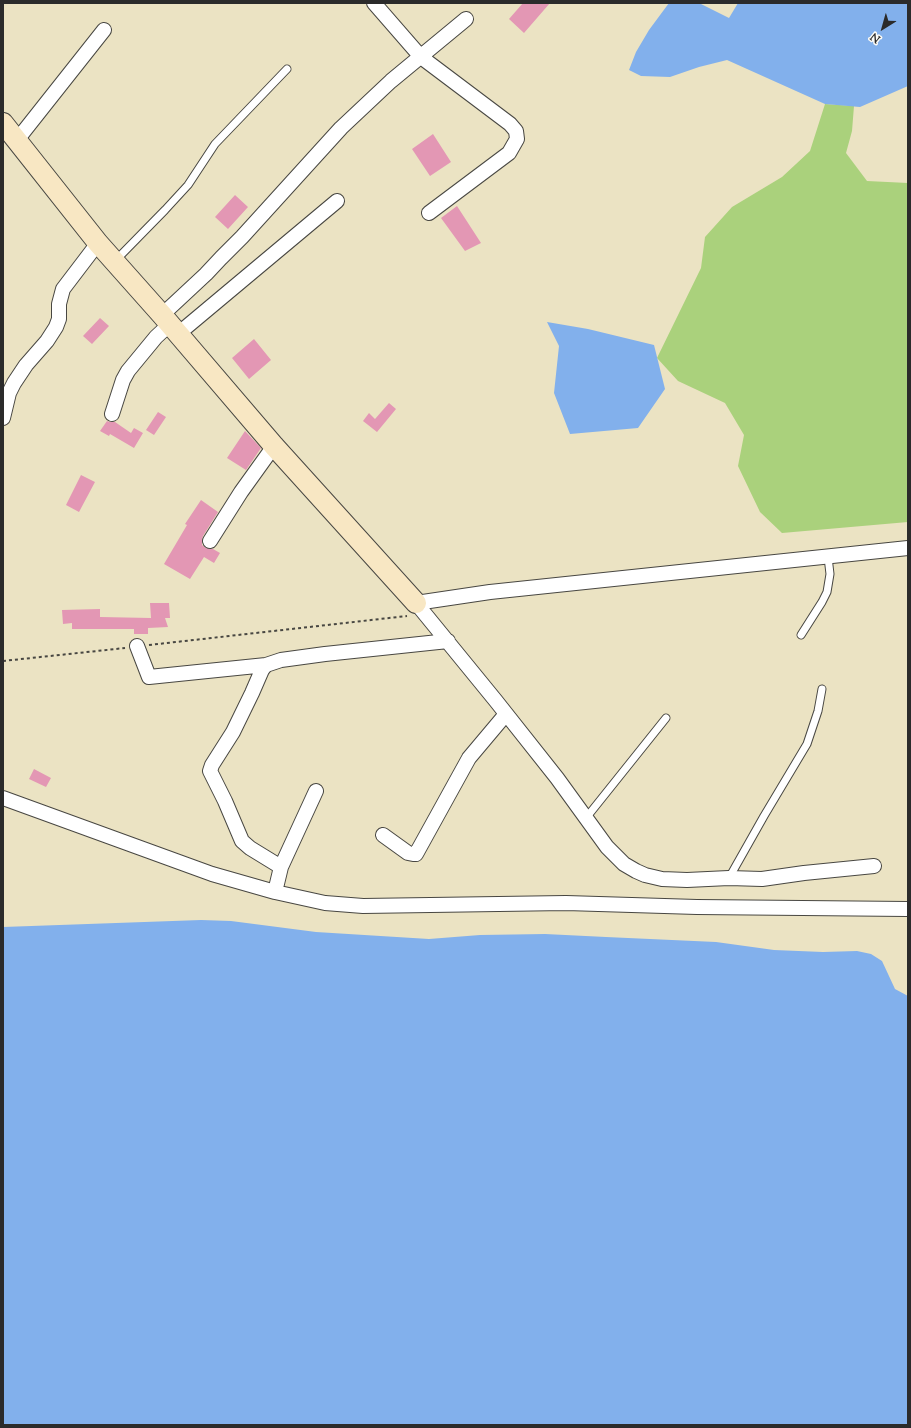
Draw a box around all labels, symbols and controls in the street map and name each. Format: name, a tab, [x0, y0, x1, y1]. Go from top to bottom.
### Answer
north arrow	[863, 8, 903, 48]
text: N	[867, 29, 884, 47]

